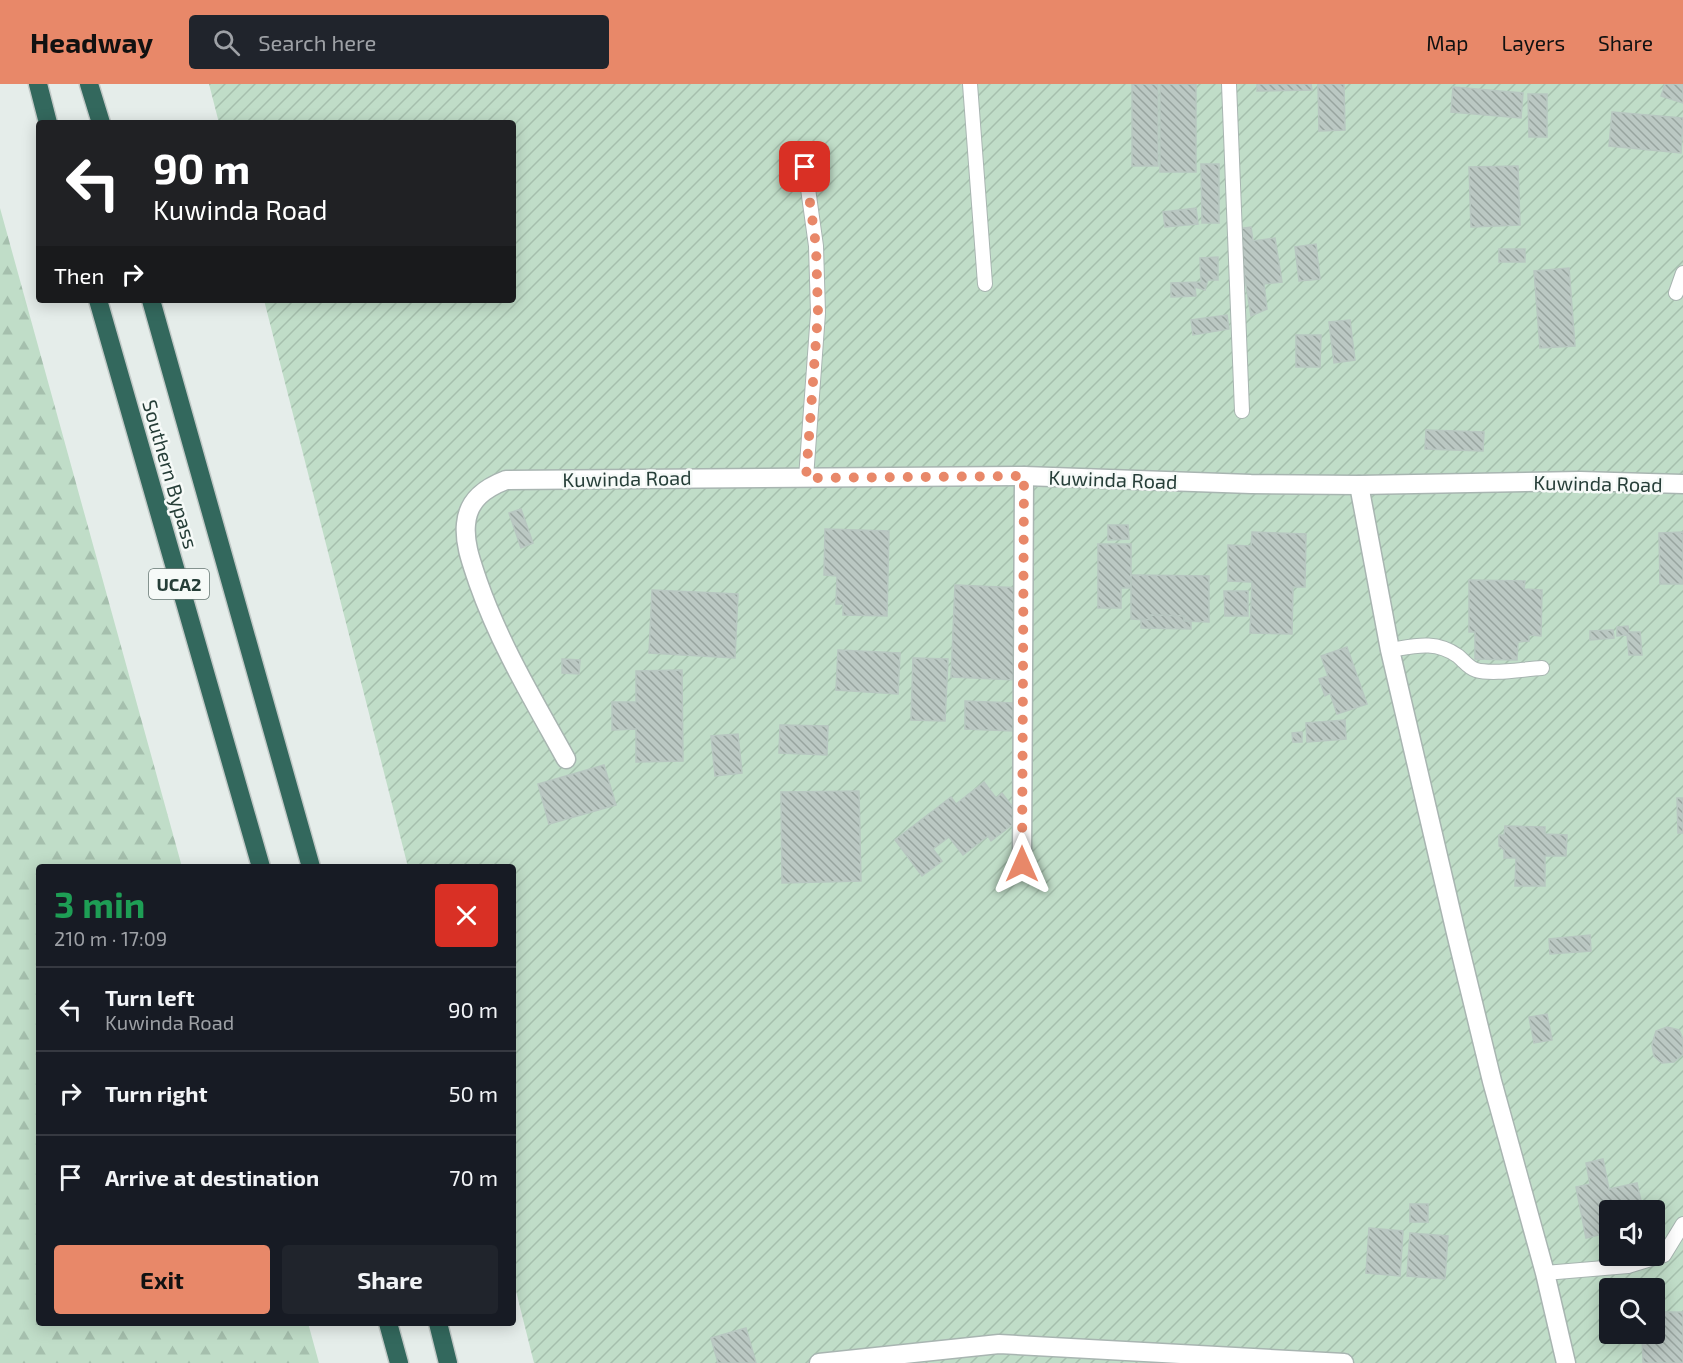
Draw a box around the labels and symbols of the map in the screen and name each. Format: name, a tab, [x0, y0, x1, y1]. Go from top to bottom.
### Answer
pin	[779, 141, 830, 192]
street label: Southern Bypass	[138, 397, 204, 551]
street label: Kuwinda Road	[562, 465, 692, 491]
street label: Kuwinda Road	[1048, 465, 1178, 493]
street label: Kuwinda Road	[1533, 470, 1663, 496]
road number: UCA2	[149, 569, 209, 599]
position arrow	[990, 832, 1054, 896]

